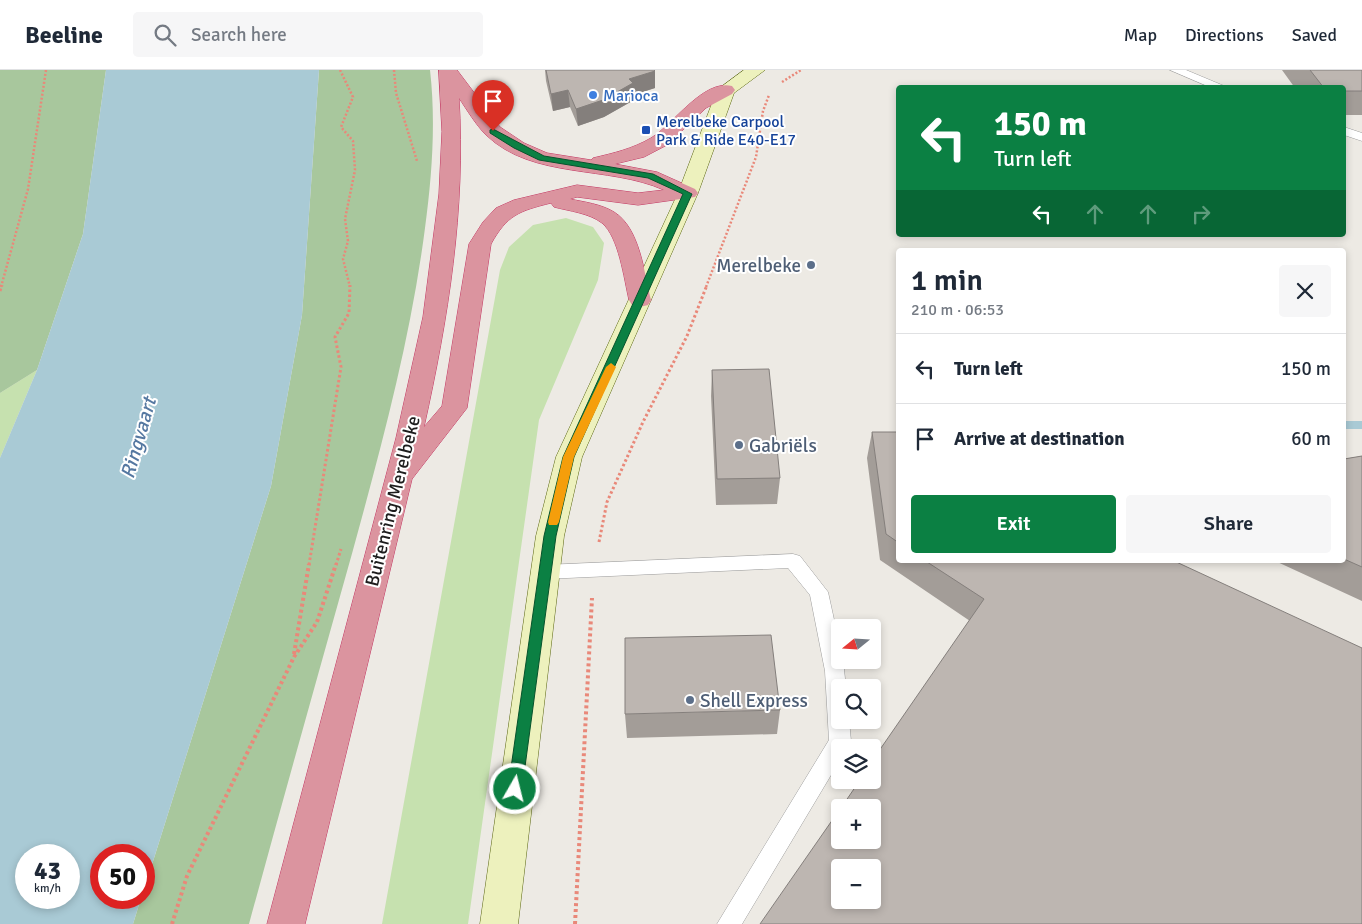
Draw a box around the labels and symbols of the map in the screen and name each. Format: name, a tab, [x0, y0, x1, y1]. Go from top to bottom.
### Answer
pin	[472, 80, 514, 131]
place label: Marioca	[603, 86, 659, 106]
marker: Marioca	[587, 89, 599, 101]
place label: Merelbeke Carpool Park & Ride E40-E17	[656, 112, 796, 150]
marker: Merelbeke Carpool Park & Ride E40-E17	[640, 124, 652, 136]
place label: Merelbeke	[716, 254, 801, 278]
marker: Merelbeke	[805, 259, 817, 271]
water label: Ringvaart	[115, 393, 162, 481]
street label: Buitenring Merelbeke	[360, 413, 426, 589]
place label: Gabriëls	[749, 434, 817, 458]
marker: Gabriëls	[733, 439, 745, 451]
north arrow	[831, 619, 881, 669]
place label: Shell Express	[700, 689, 808, 713]
marker: Shell Express	[684, 694, 696, 706]
position arrow	[488, 762, 540, 814]
speed limit sign: 50	[90, 844, 155, 909]

